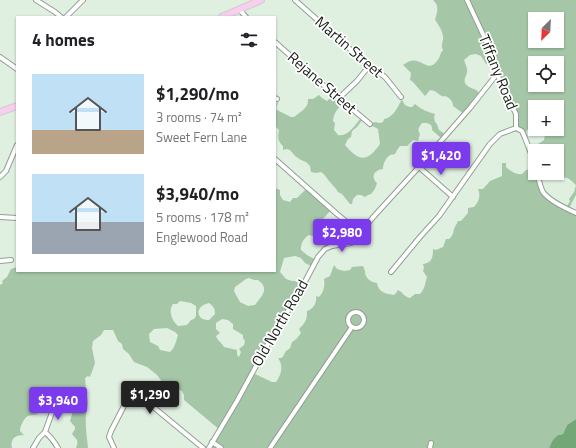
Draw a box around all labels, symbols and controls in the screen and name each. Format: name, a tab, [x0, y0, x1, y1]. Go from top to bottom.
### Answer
street label: Martin Street	[310, 10, 389, 83]
north arrow	[528, 12, 564, 48]
map controls	[528, 12, 564, 180]
text: 4 homes	[32, 27, 95, 53]
icon: filters	[238, 29, 260, 51]
street label: Tiffany Road	[473, 31, 524, 113]
street label: Rejane Street	[283, 46, 363, 120]
button: locate	[528, 56, 564, 92]
text: $1,290/mo	[156, 81, 239, 107]
icon: home	[64, 90, 112, 138]
button: +	[528, 100, 564, 136]
text: 3 rooms · 74 m²	[156, 107, 242, 127]
text: Sweet Fern Lane	[156, 127, 247, 147]
pin: $1,420	[408, 142, 474, 176]
button: −	[528, 144, 564, 180]
text: $1,420	[421, 145, 461, 165]
text: $3,940/mo	[156, 181, 239, 207]
icon: home	[64, 190, 112, 238]
text: 5 rooms · 178 m²	[156, 207, 249, 227]
pin: $2,980	[309, 219, 375, 253]
text: $2,980	[322, 222, 362, 242]
text: Englewood Road	[156, 227, 248, 247]
street label: Old North Road	[245, 275, 314, 370]
pin: $1,290	[117, 381, 183, 415]
text: $1,290	[130, 384, 170, 404]
pin: $3,940	[25, 387, 91, 421]
text: $3,940	[38, 390, 78, 410]

